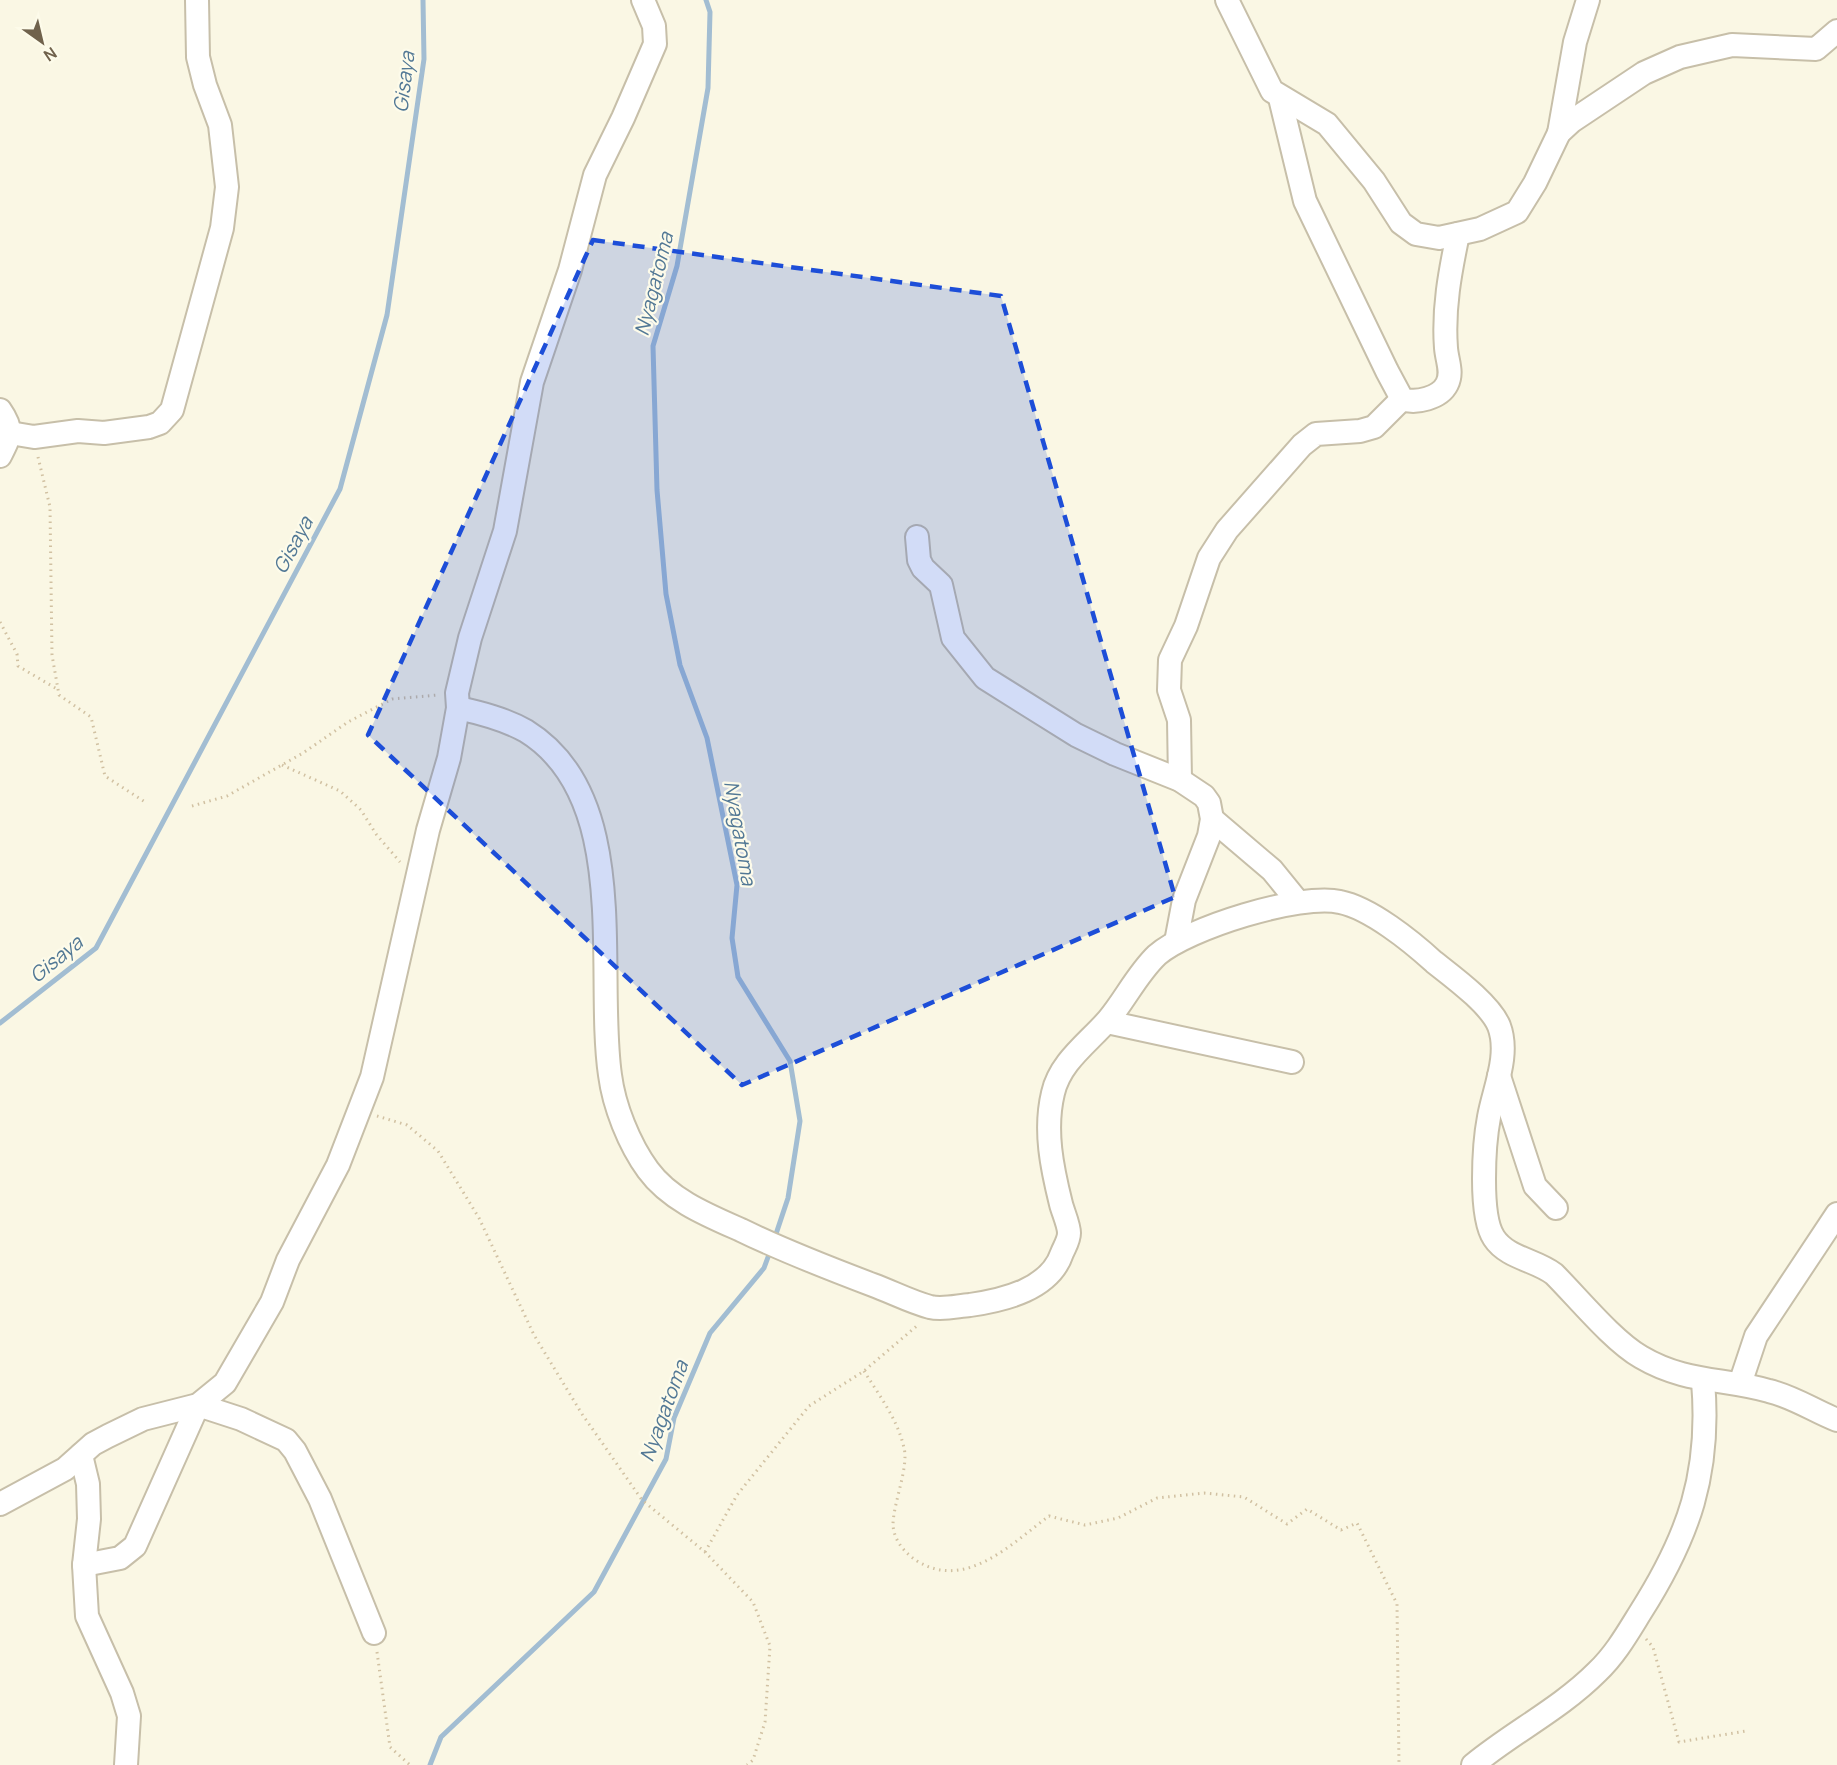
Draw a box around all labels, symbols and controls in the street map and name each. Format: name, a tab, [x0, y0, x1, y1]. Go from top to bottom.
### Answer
north arrow	[12, 12, 72, 72]
text: N	[39, 42, 61, 67]
water label: Gisaya	[386, 49, 421, 114]
water label: Nyagatoma	[628, 229, 680, 338]
water label: Gisaya	[266, 511, 319, 578]
water label: Nyagatoma	[718, 779, 763, 888]
water label: Gisaya	[23, 928, 89, 988]
water label: Nyagatoma	[633, 1356, 695, 1465]

